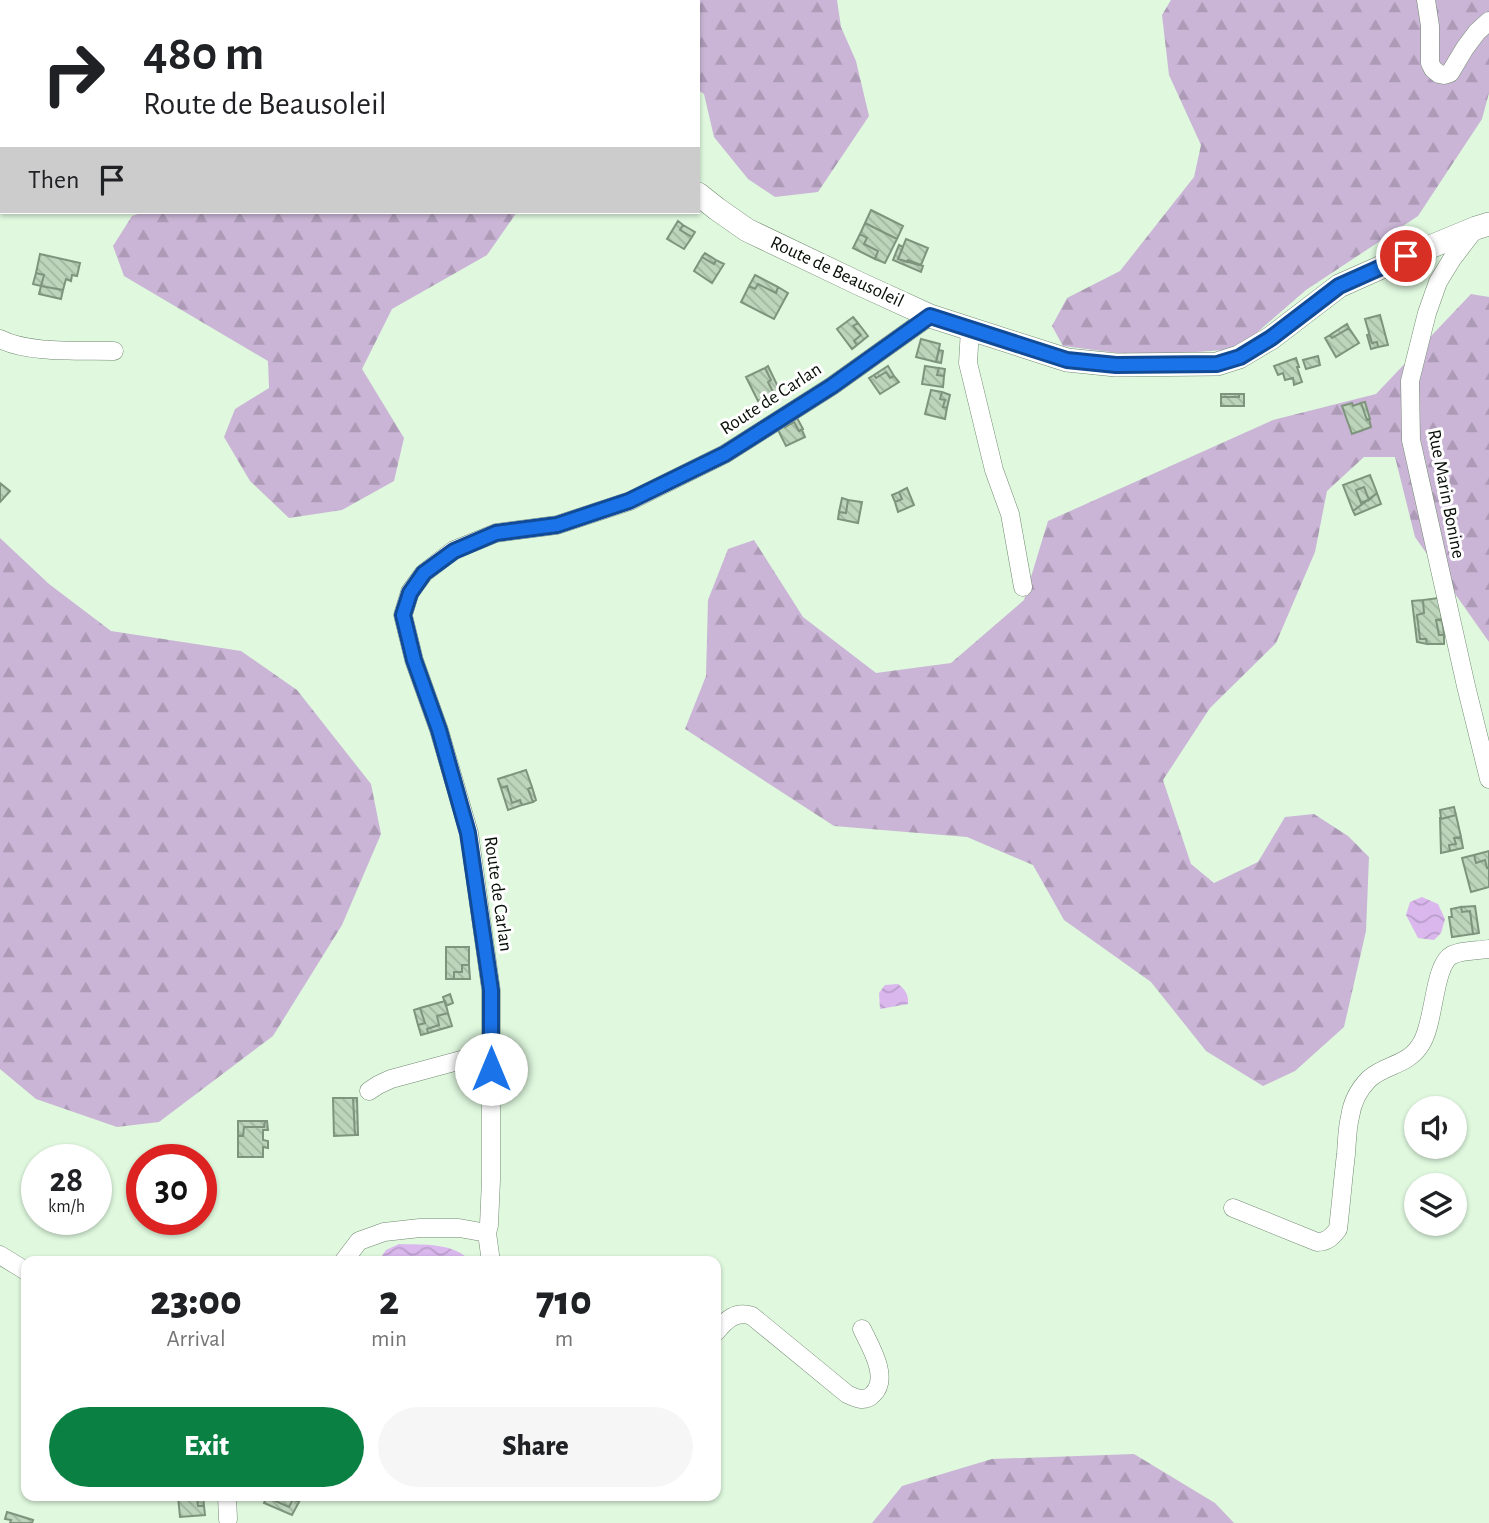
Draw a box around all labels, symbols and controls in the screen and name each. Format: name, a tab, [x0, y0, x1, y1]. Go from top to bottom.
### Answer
icon: right	[28, 28, 119, 119]
text: 480 m	[143, 30, 264, 79]
text: Route de Beausoleil	[143, 88, 387, 120]
icon: arrive	[93, 161, 131, 199]
text: Then	[28, 167, 79, 193]
pin	[1376, 226, 1436, 286]
street label: Route de Beausoleil	[767, 233, 907, 311]
icon: arrive	[1387, 237, 1425, 275]
street label: Route de Carlan	[717, 359, 825, 439]
street label: Rue Marin Bonine	[1424, 428, 1468, 560]
street label: Route de Carlan	[481, 835, 515, 953]
position arrow	[454, 1032, 528, 1106]
map controls	[1404, 1096, 1467, 1236]
button: sound	[1404, 1096, 1467, 1159]
speed limit sign: 30	[126, 1144, 217, 1235]
text: 28	[50, 1163, 83, 1198]
button: layers	[1404, 1173, 1467, 1236]
text: km/h	[48, 1198, 85, 1216]
text: 23:00	[150, 1280, 242, 1322]
text: 2	[379, 1280, 399, 1322]
text: 710	[536, 1280, 592, 1322]
text: Arrival	[166, 1328, 226, 1351]
text: min	[371, 1328, 407, 1351]
text: m	[555, 1328, 573, 1351]
button: Exit	[49, 1407, 364, 1487]
button: Share	[378, 1407, 693, 1487]

